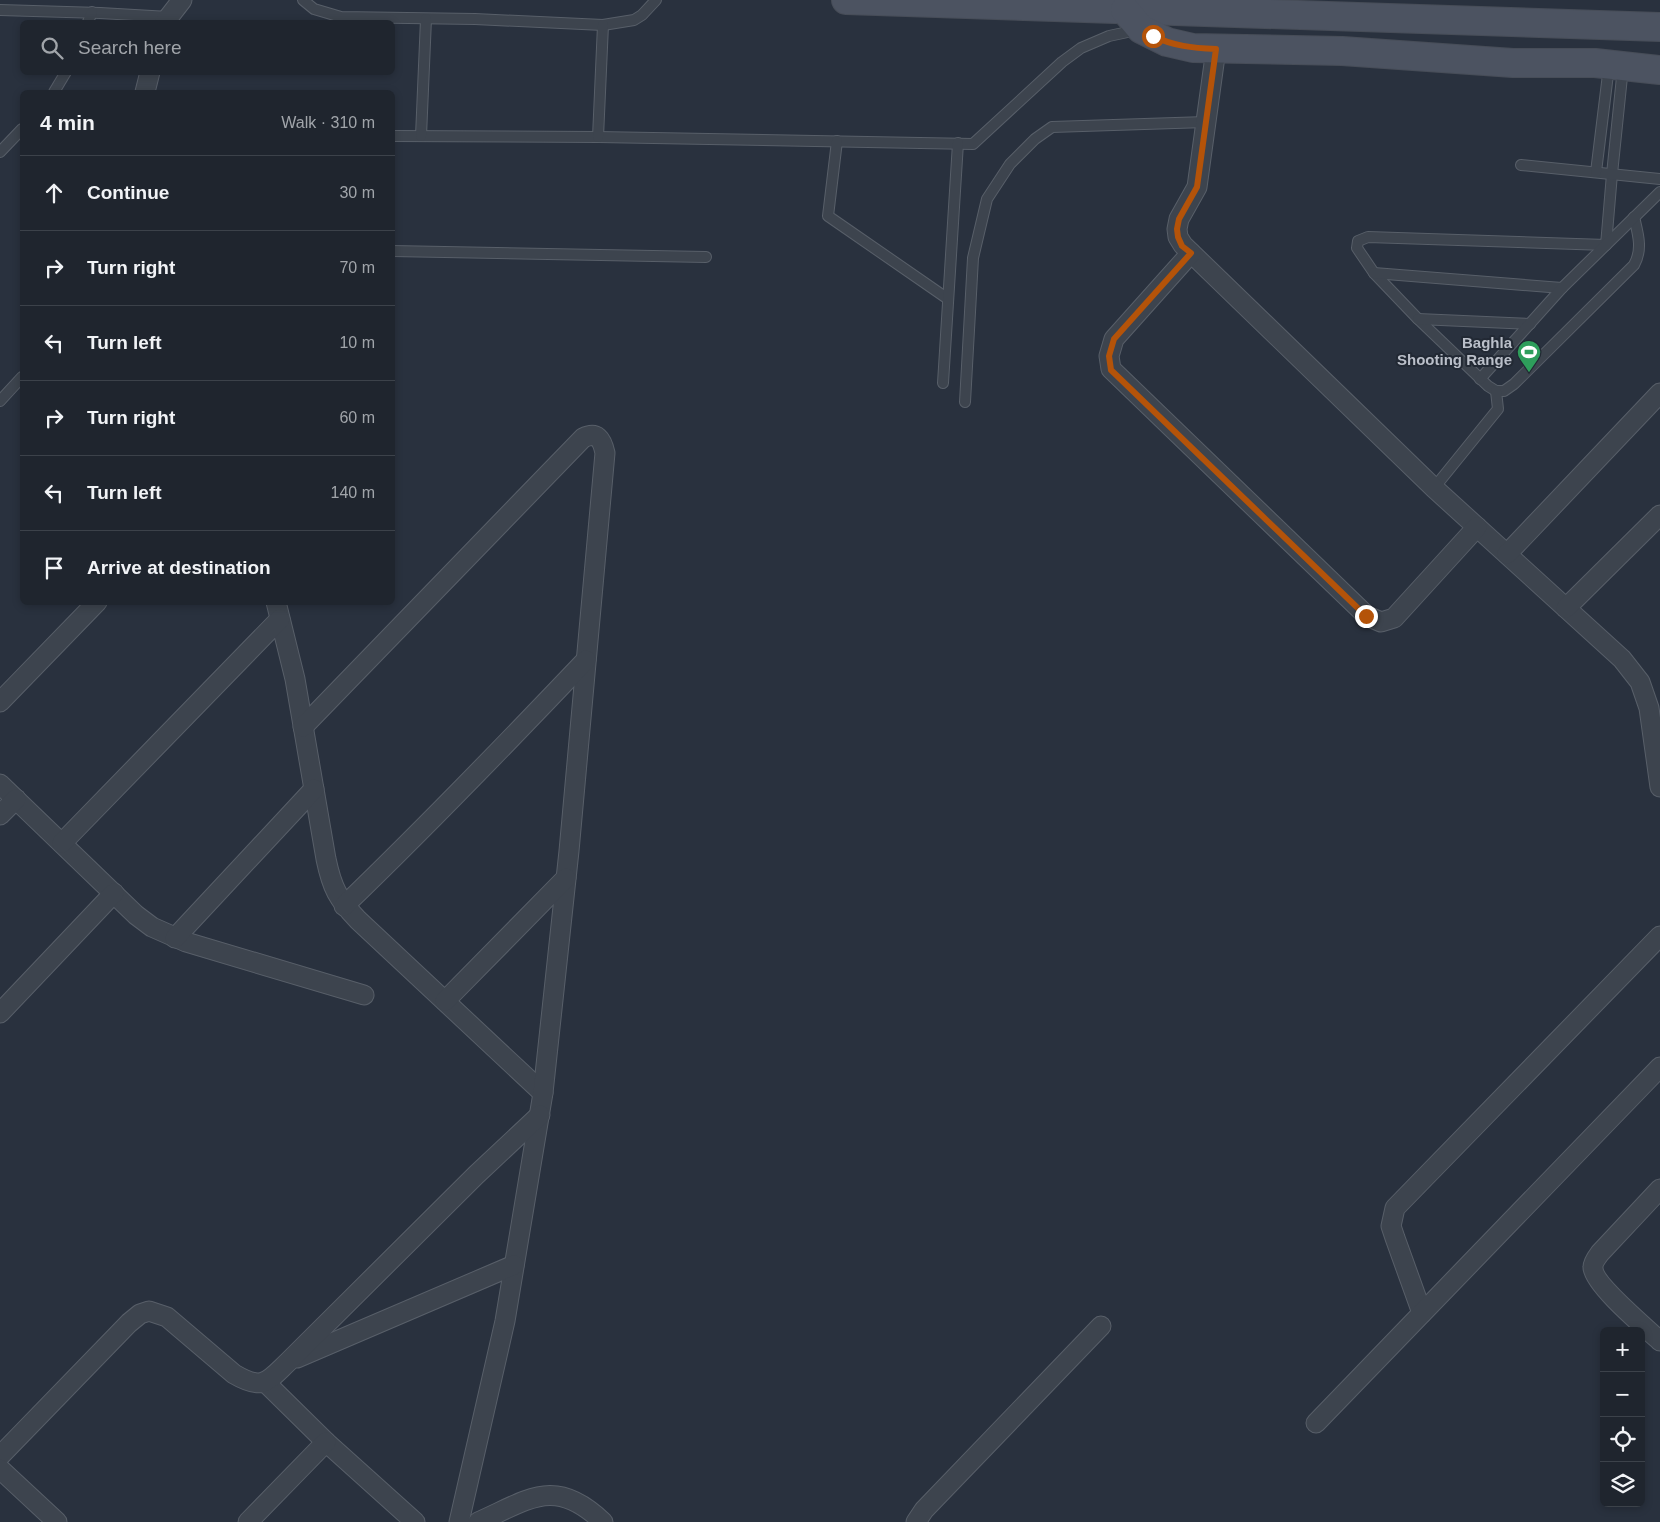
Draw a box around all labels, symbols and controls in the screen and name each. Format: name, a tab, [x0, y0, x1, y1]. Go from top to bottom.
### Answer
search box	[20, 20, 395, 75]
route start	[1142, 25, 1165, 48]
icon: search	[38, 34, 66, 62]
text: Search here	[78, 37, 182, 58]
text: 4 min	[40, 111, 95, 134]
text: Walk · 310 m	[281, 114, 375, 131]
icon: ahead	[40, 179, 68, 207]
text: Continue	[87, 182, 169, 203]
text: 30 m	[339, 184, 375, 201]
icon: right	[40, 254, 68, 282]
text: Turn right	[87, 257, 175, 278]
text: 70 m	[339, 259, 375, 276]
icon: left	[40, 329, 68, 357]
text: Turn left	[87, 332, 162, 353]
text: 10 m	[339, 334, 375, 351]
place label: Baghla Shooting Range	[1397, 334, 1513, 368]
sports icon: Baghla Shooting Range	[1516, 339, 1542, 373]
icon: right	[40, 404, 68, 432]
text: Turn right	[87, 407, 175, 428]
text: 60 m	[339, 409, 375, 426]
icon: left	[40, 479, 68, 507]
text: Turn left	[87, 482, 162, 503]
text: 140 m	[331, 484, 375, 501]
icon: arrive	[40, 554, 68, 582]
text: Arrive at destination	[87, 557, 271, 578]
route end	[1355, 605, 1378, 628]
map controls	[1600, 1327, 1645, 1507]
button: +	[1600, 1327, 1645, 1372]
button: −	[1600, 1372, 1645, 1417]
button: locate	[1600, 1417, 1645, 1462]
button: layers	[1600, 1462, 1645, 1507]

